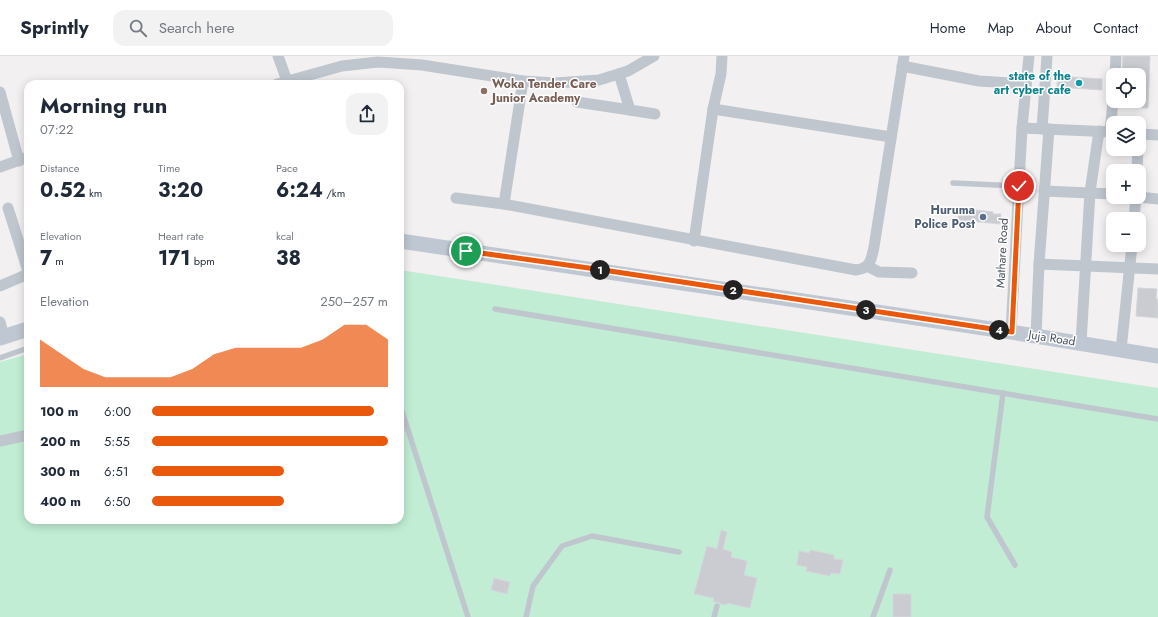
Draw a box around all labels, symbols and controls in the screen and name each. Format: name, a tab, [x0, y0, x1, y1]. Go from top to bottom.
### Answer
search box	[113, 10, 393, 46]
text: Sprintly	[20, 14, 89, 41]
icon: search	[127, 17, 149, 39]
text: Search here	[159, 17, 235, 39]
text: Home	[930, 18, 966, 38]
text: Map	[988, 18, 1014, 38]
text: About	[1036, 18, 1071, 38]
text: Contact	[1093, 18, 1138, 38]
place label: state of the art cyber cafe	[994, 67, 1071, 99]
map controls	[1106, 68, 1146, 252]
button: locate	[1106, 68, 1146, 108]
place label: Woka Tender Care Junior Academy	[490, 75, 597, 107]
marker: state of the art cyber cafe	[1074, 78, 1084, 88]
marker: Woka Tender Care Junior Academy	[479, 86, 489, 96]
text: Morning run	[40, 89, 167, 121]
button: share	[346, 93, 388, 135]
button: layers	[1106, 116, 1146, 156]
text: 07:22	[40, 120, 73, 139]
text: Distance	[40, 160, 79, 176]
text: Time	[158, 160, 180, 176]
text: Pace	[276, 160, 298, 176]
button: +	[1106, 164, 1146, 204]
pin	[1002, 169, 1036, 203]
icon: check	[1008, 175, 1030, 197]
text: 0.52	[40, 176, 86, 205]
text: 3:20	[158, 176, 203, 205]
text: 6:24	[276, 176, 323, 205]
text: km	[86, 185, 102, 201]
text: /km	[323, 185, 345, 201]
place label: Huruma Police Post	[914, 201, 975, 233]
marker: Huruma Police Post	[978, 212, 988, 222]
button: −	[1106, 212, 1146, 252]
street label: Mathare Road	[991, 218, 1013, 288]
text: Elevation	[40, 228, 82, 244]
text: Heart rate	[158, 228, 204, 244]
text: kcal	[276, 228, 294, 244]
pin	[449, 234, 483, 268]
icon: arrive	[455, 240, 477, 262]
text: 7	[40, 244, 52, 273]
text: 171	[158, 244, 190, 273]
text: 38	[276, 244, 301, 273]
text: m	[52, 253, 64, 269]
text: bpm	[190, 253, 215, 269]
pin: 1	[590, 260, 610, 280]
text: 1	[597, 262, 603, 278]
pin: 2	[723, 280, 743, 300]
text: 2	[729, 282, 737, 298]
text: Elevation	[40, 292, 89, 311]
text: 250–257 m	[320, 292, 388, 311]
pin: 3	[856, 300, 876, 320]
text: 3	[863, 302, 869, 318]
pin: 4	[989, 320, 1009, 340]
text: 4	[995, 322, 1003, 338]
street label: Juja Road	[1025, 325, 1077, 351]
text: 100 m	[40, 402, 78, 421]
text: 6:00	[104, 402, 131, 421]
text: 200 m	[40, 432, 80, 451]
text: 5:55	[104, 432, 130, 451]
text: 300 m	[40, 462, 80, 481]
text: 6:51	[104, 462, 129, 481]
text: 400 m	[40, 492, 81, 511]
text: 6:50	[104, 492, 131, 511]

